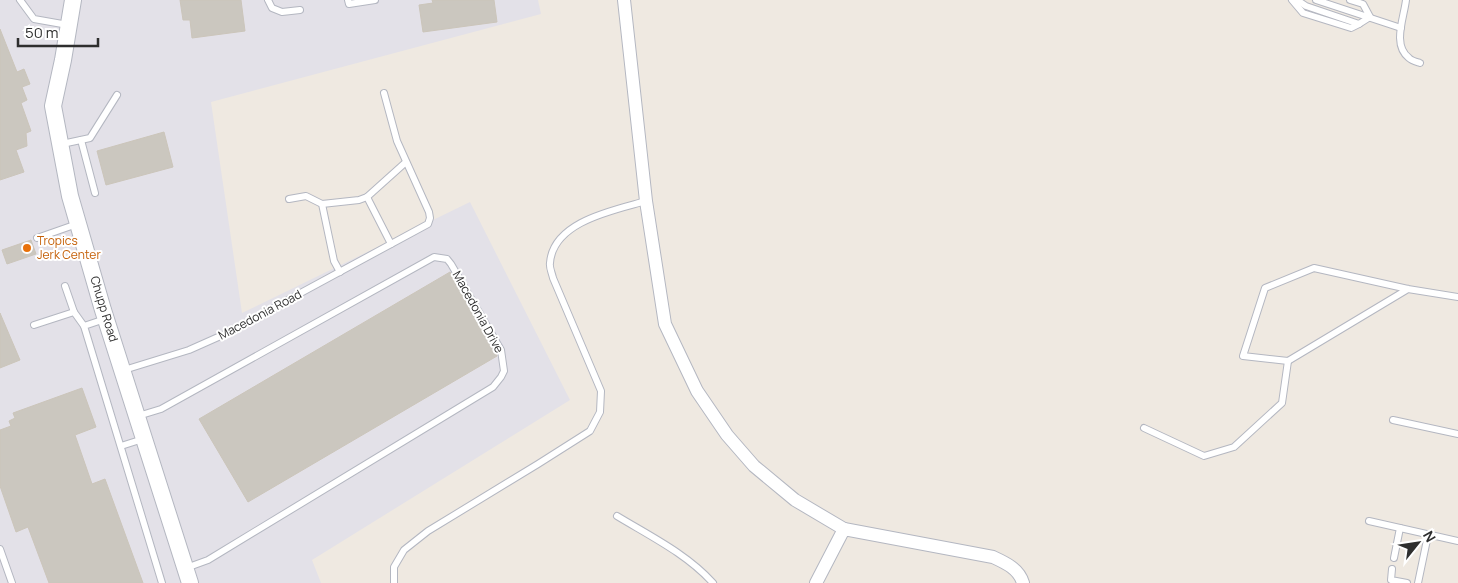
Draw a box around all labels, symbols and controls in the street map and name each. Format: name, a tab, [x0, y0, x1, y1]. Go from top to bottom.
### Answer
scale bar	[18, 15, 98, 47]
text: 50 m	[25, 22, 59, 43]
place label: Tropics Jerk Center	[37, 232, 101, 263]
marker: Tropics Jerk Center	[21, 242, 33, 254]
street label: Macedonia Drive	[449, 268, 508, 356]
street label: Chupp Road	[86, 274, 123, 344]
street label: Macedonia Road	[215, 285, 304, 344]
north arrow	[1393, 518, 1443, 568]
text: N	[1419, 527, 1440, 545]

